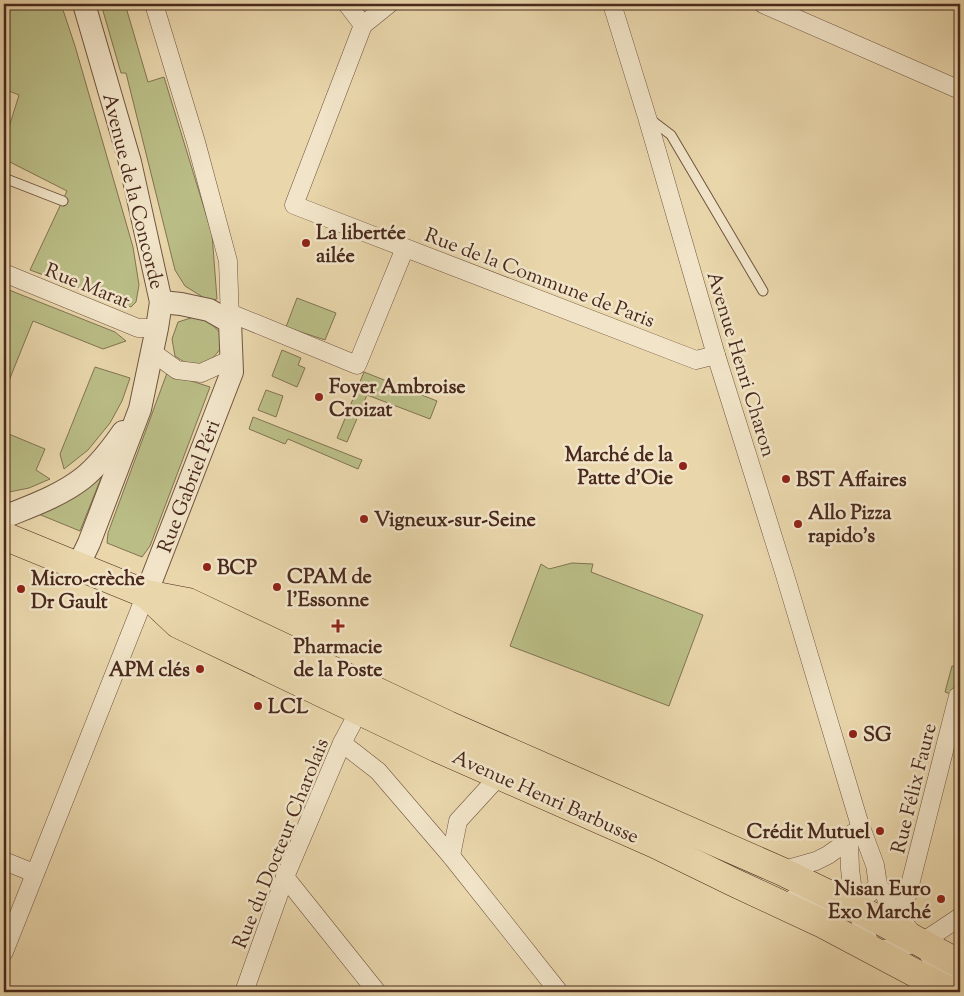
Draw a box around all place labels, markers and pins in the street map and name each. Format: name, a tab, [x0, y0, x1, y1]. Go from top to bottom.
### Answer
place label: La libertée ailée	[316, 220, 406, 272]
marker: La libertée ailée	[300, 237, 312, 249]
place label: Foyer Ambroise Croizat	[329, 374, 466, 426]
marker: Foyer Ambroise Croizat	[313, 391, 325, 403]
place label: Marché de la Patte d'Oie	[565, 442, 674, 494]
marker: Marché de la Patte d'Oie	[677, 460, 689, 472]
place label: BST Affaires	[796, 467, 907, 496]
marker: BST Affaires	[780, 473, 792, 485]
place label: Allo Pizza rapido's	[808, 500, 892, 552]
place label: Vigneux-sur-Seine	[374, 507, 536, 536]
marker: Vigneux-sur-Seine	[358, 513, 370, 525]
marker: Allo Pizza rapido's	[792, 518, 804, 530]
place label: BCP	[217, 555, 258, 584]
marker: BCP	[201, 561, 213, 573]
place label: CPAM de l'Essonne	[287, 564, 372, 616]
place label: Micro-crèche Dr Gault	[31, 566, 145, 618]
marker: CPAM de l'Essonne	[271, 581, 283, 593]
marker: Micro-crèche Dr Gault	[15, 583, 27, 595]
marker: Pharmacie de la Poste	[332, 620, 344, 632]
place label: Pharmacie de la Poste	[293, 634, 383, 686]
place label: APM clés	[109, 657, 190, 686]
marker: APM clés	[194, 663, 206, 675]
place label: LCL	[268, 694, 309, 723]
marker: LCL	[252, 700, 264, 712]
place label: SG	[863, 722, 892, 751]
marker: SG	[847, 728, 859, 740]
place label: Crédit Mutuel	[747, 819, 870, 848]
marker: Crédit Mutuel	[874, 825, 886, 837]
place label: Nisan Euro Exo Marché	[828, 876, 931, 928]
marker: Nisan Euro Exo Marché	[935, 893, 947, 905]

